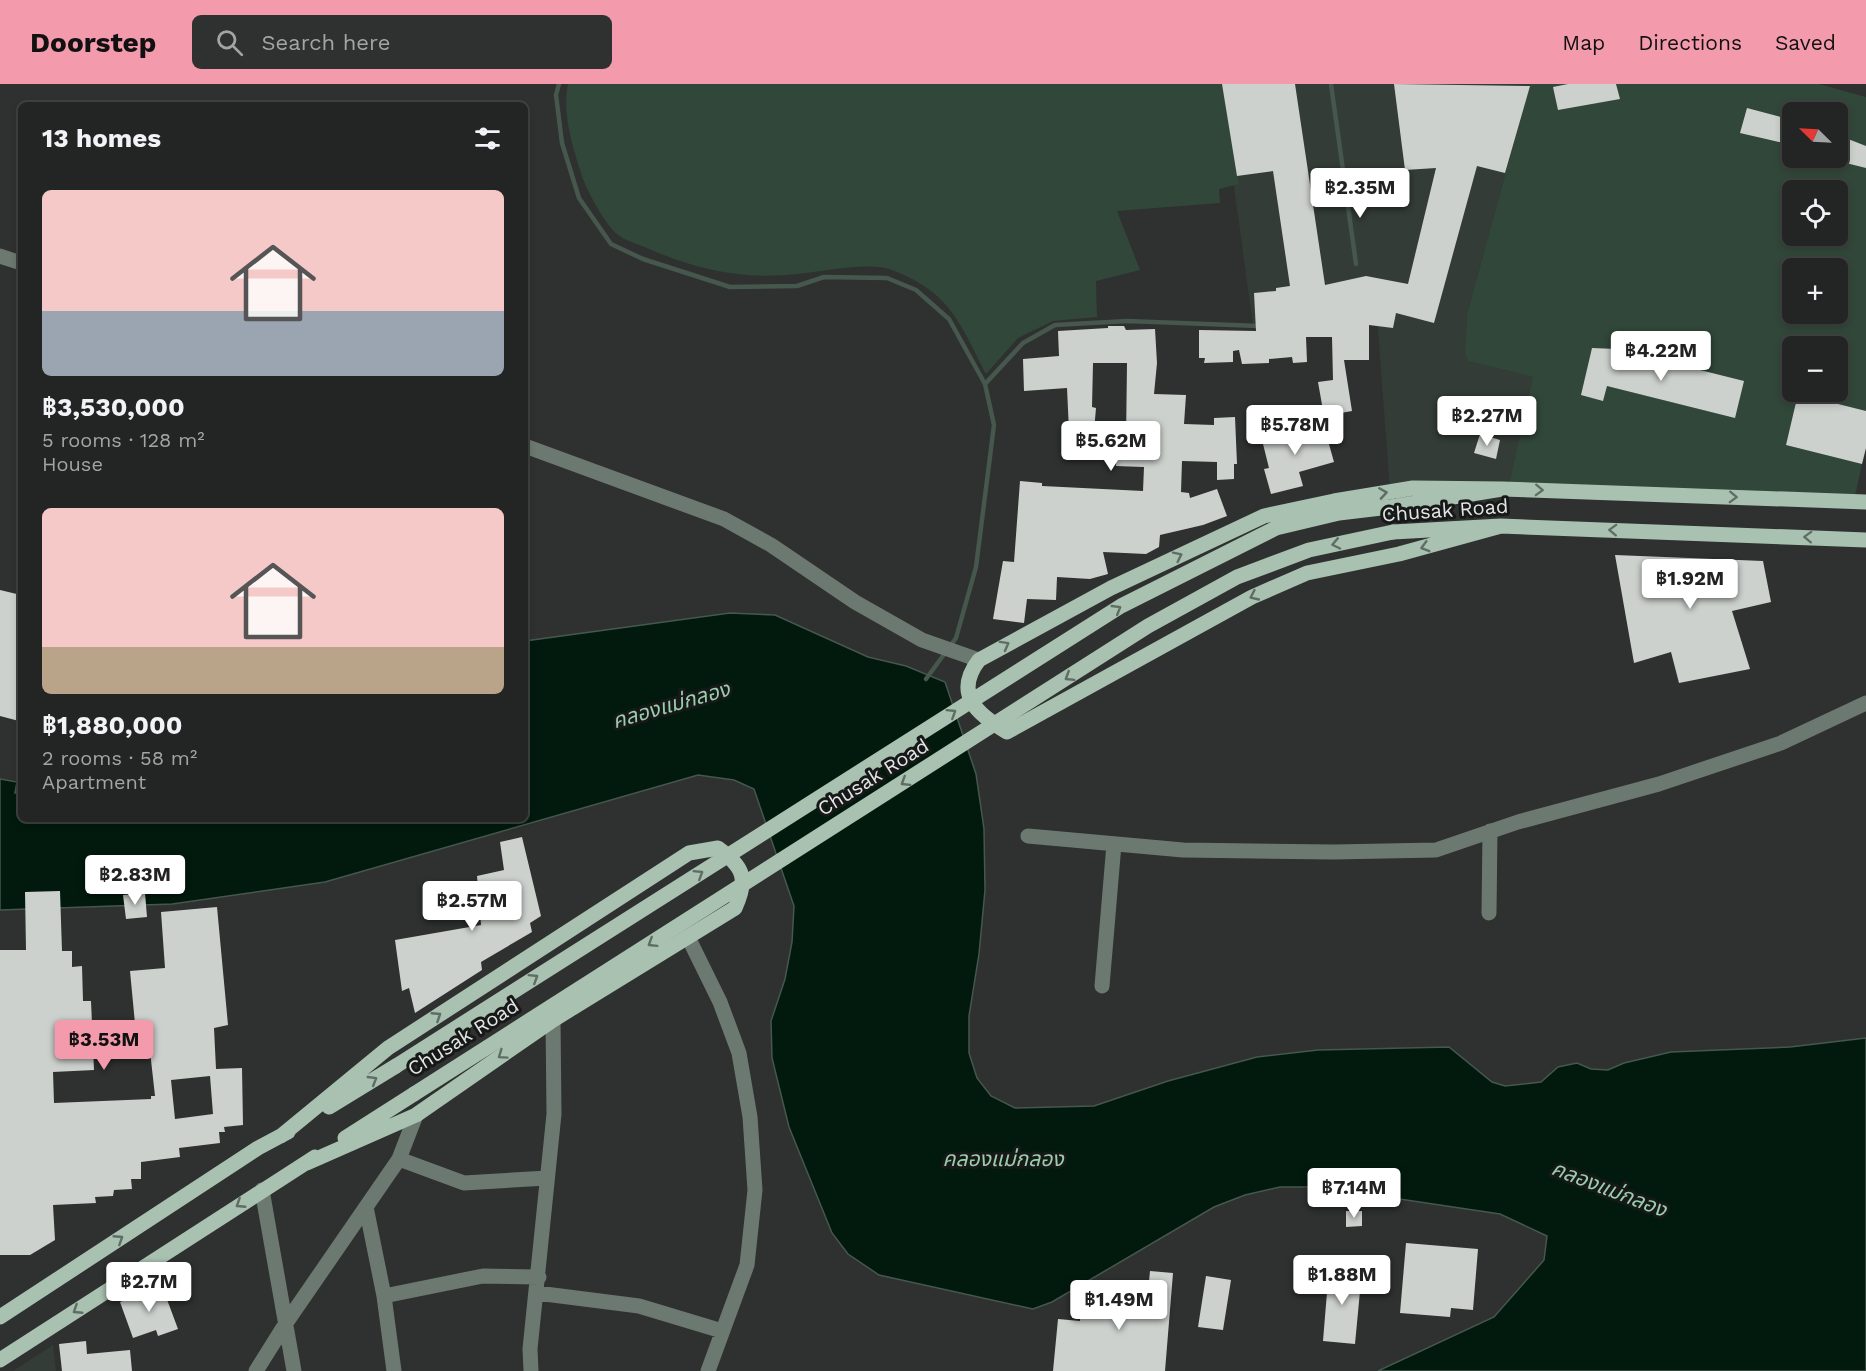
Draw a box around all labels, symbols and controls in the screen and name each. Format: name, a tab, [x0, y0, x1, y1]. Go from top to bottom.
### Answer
search box	[192, 15, 612, 69]
text: Doorstep	[30, 26, 156, 59]
icon: search	[213, 26, 246, 59]
text: Search here	[261, 30, 390, 55]
text: Map	[1562, 30, 1605, 55]
text: Directions	[1638, 30, 1742, 55]
text: Saved	[1775, 30, 1836, 55]
north arrow	[1782, 102, 1848, 168]
map controls	[1782, 102, 1848, 402]
icon: filters	[471, 122, 504, 155]
text: 13 homes	[42, 123, 161, 153]
pin: ฿2.35M	[1311, 168, 1409, 219]
text: ฿2.35M	[1324, 175, 1396, 199]
button: locate	[1782, 180, 1848, 246]
icon: home	[219, 229, 327, 337]
button: +	[1782, 258, 1848, 324]
pin: ฿4.22M	[1612, 331, 1710, 382]
button: −	[1782, 336, 1848, 402]
text: ฿4.22M	[1625, 338, 1697, 362]
text: ฿3,530,000	[42, 392, 185, 422]
pin: ฿2.27M	[1438, 396, 1536, 447]
text: ฿2.27M	[1451, 403, 1523, 427]
pin: ฿5.78M	[1246, 405, 1344, 456]
text: ฿5.78M	[1260, 412, 1330, 436]
pin: ฿5.62M	[1062, 421, 1160, 472]
text: 5 rooms · 128 m²	[42, 428, 205, 452]
text: ฿5.62M	[1075, 428, 1147, 452]
text: House	[42, 452, 103, 476]
one-way arrow	[1534, 483, 1543, 496]
one-way arrow	[1378, 487, 1388, 500]
one-way arrow	[1729, 490, 1738, 503]
street label: Chusak Road	[1381, 494, 1509, 526]
one-way arrow	[1608, 524, 1617, 536]
one-way arrow	[1803, 531, 1812, 544]
one-way arrow	[1331, 537, 1341, 550]
one-way arrow	[1420, 540, 1430, 552]
icon: home	[219, 547, 327, 655]
one-way arrow	[1172, 551, 1183, 563]
pin: ฿1.92M	[1641, 559, 1739, 610]
text: ฿1.92M	[1656, 566, 1724, 590]
one-way arrow	[1249, 589, 1260, 601]
one-way arrow	[1111, 604, 1121, 616]
one-way arrow	[999, 641, 1009, 653]
one-way arrow	[1065, 669, 1075, 681]
water label: คลองแม่กลอง	[609, 675, 734, 733]
one-way arrow	[946, 708, 956, 720]
text: ฿1,880,000	[42, 710, 182, 740]
street label: Chusak Road	[813, 733, 933, 821]
text: 2 rooms · 58 m²	[42, 746, 197, 770]
text: Apartment	[42, 770, 146, 794]
one-way arrow	[900, 774, 911, 785]
pin: ฿2.83M	[86, 855, 184, 906]
text: ฿2.83M	[99, 862, 171, 886]
one-way arrow	[693, 869, 703, 881]
pin: ฿2.57M	[423, 881, 521, 932]
text: ฿2.57M	[437, 888, 507, 912]
one-way arrow	[647, 935, 658, 946]
one-way arrow	[527, 974, 538, 985]
street label: Chusak Road	[403, 993, 523, 1081]
one-way arrow	[431, 1012, 441, 1024]
pin: ฿3.53M	[55, 1020, 153, 1071]
text: ฿3.53M	[69, 1027, 140, 1051]
one-way arrow	[498, 1048, 509, 1059]
one-way arrow	[367, 1075, 377, 1087]
water label: คลองแม่กลอง	[943, 1146, 1065, 1171]
water label: คลองแม่กลอง	[1548, 1155, 1672, 1222]
pin: ฿7.14M	[1305, 1168, 1403, 1219]
text: ฿7.14M	[1322, 1175, 1386, 1199]
one-way arrow	[236, 1197, 246, 1209]
one-way arrow	[112, 1235, 123, 1246]
pin: ฿1.88M	[1293, 1255, 1391, 1306]
pin: ฿2.7M	[107, 1262, 191, 1313]
text: ฿1.88M	[1307, 1262, 1377, 1286]
text: ฿2.7M	[120, 1269, 178, 1293]
pin: ฿1.49M	[1070, 1280, 1168, 1331]
text: ฿1.49M	[1084, 1287, 1154, 1311]
one-way arrow	[73, 1303, 83, 1315]

